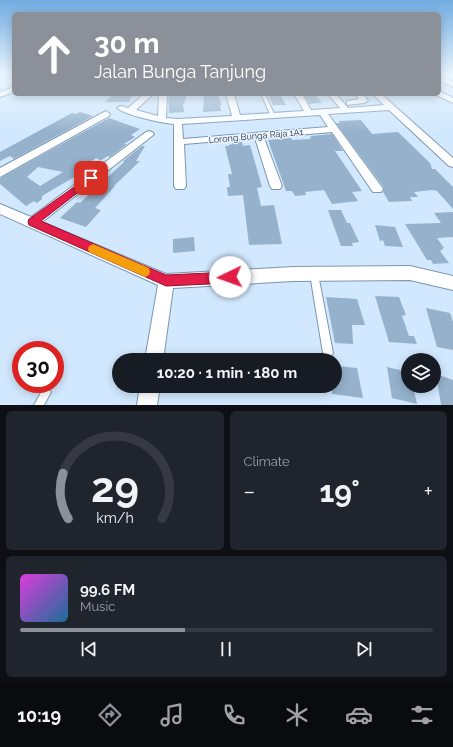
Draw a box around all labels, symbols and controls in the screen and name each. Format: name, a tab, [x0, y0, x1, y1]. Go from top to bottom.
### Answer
text: 30 m	[94, 27, 160, 60]
icon: ahead	[28, 28, 80, 80]
text: Jalan Bunga Tanjung	[94, 61, 266, 82]
street label: Lorong Bunga Raja 1A1	[208, 127, 304, 145]
pin	[74, 161, 108, 195]
icon: arrive	[80, 167, 102, 189]
position arrow	[209, 256, 251, 298]
speed limit sign: 30	[12, 341, 64, 393]
map controls	[401, 353, 441, 393]
button: layers	[401, 353, 441, 393]
text: 10:20 · 1 min · 180 m	[157, 364, 297, 382]
text: Climate	[244, 454, 290, 469]
text: 29	[91, 462, 139, 511]
text: 19°	[320, 474, 360, 509]
text: −	[244, 478, 255, 504]
text: +	[424, 478, 433, 504]
text: km/h	[96, 509, 134, 525]
text: 99.6 FM	[80, 581, 135, 599]
text: Music	[80, 599, 115, 614]
icon: previous	[78, 638, 100, 660]
icon: pause	[215, 638, 237, 660]
icon: next	[353, 638, 375, 660]
icon: directions	[96, 701, 124, 729]
icon: music	[158, 701, 186, 729]
icon: phone	[220, 701, 248, 729]
icon: climate	[283, 701, 311, 729]
icon: car	[345, 701, 373, 729]
icon: filters	[408, 701, 436, 729]
text: 10:19	[17, 705, 61, 726]

